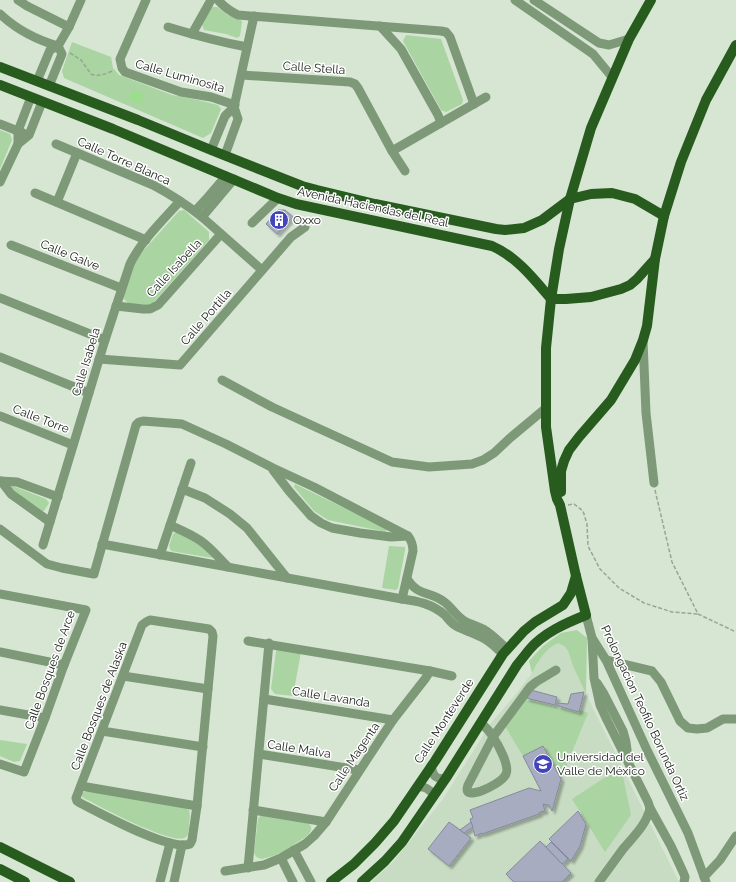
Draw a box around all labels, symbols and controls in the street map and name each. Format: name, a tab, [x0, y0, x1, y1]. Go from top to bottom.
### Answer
street label: Calle Luminosita	[134, 57, 226, 95]
street label: Calle Stella	[282, 59, 346, 77]
street label: Calle Torre Blanca	[75, 134, 173, 188]
street label: Avenida Haciendas del Real	[296, 184, 450, 230]
building icon: Oxxo	[268, 209, 290, 231]
place label: Oxxo	[293, 213, 321, 227]
street label: Calle Isabella	[144, 236, 204, 300]
street label: Calle Galve	[38, 237, 102, 273]
street label: Calle Portilla	[178, 286, 234, 348]
street label: Calle Isabela	[69, 326, 103, 398]
street label: Calle Torre	[11, 402, 71, 436]
street label: Calle Bosques de Arce	[22, 609, 78, 731]
street label: Prolongacion Teofilo Borunda Ortiz	[598, 623, 692, 803]
street label: Calle Bosques de Alaska	[68, 640, 130, 772]
street label: Calle Monteverde	[411, 676, 477, 766]
street label: Calle Lavanda	[291, 684, 371, 710]
street label: Calle Magenta	[326, 720, 382, 794]
street label: Calle Malva	[266, 737, 332, 761]
place label: Universidad del Valle de México	[557, 750, 645, 778]
school or university icon: Universidad del Valle de México	[532, 753, 554, 775]

